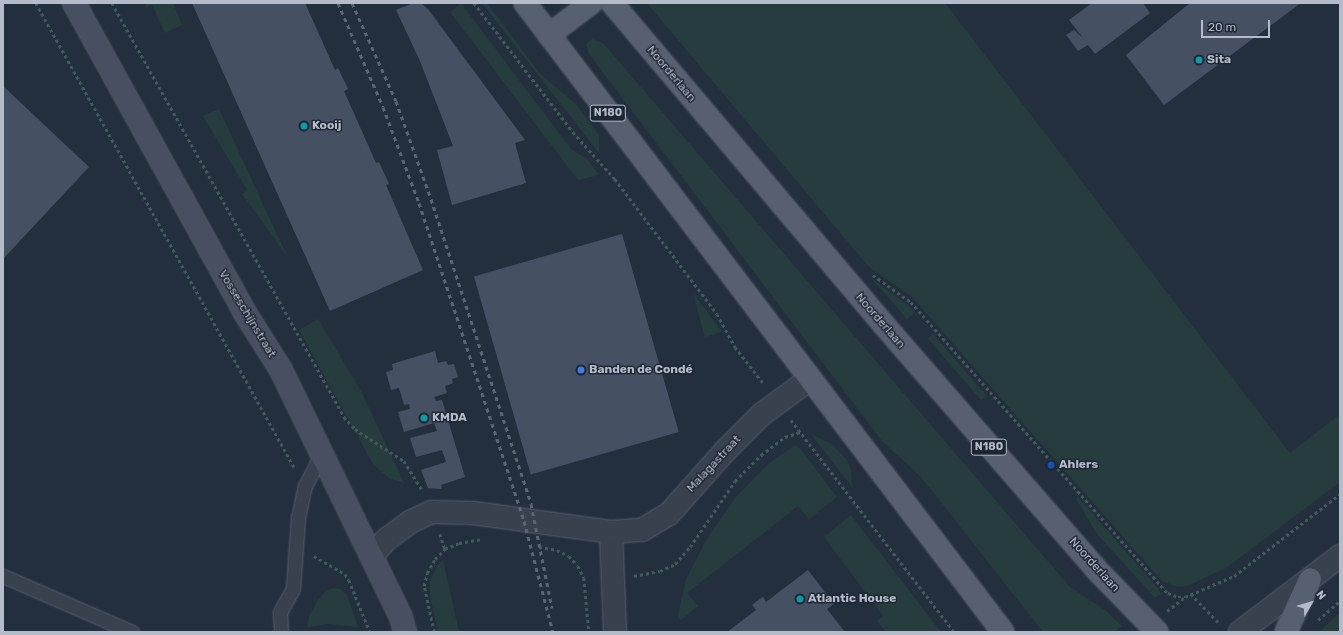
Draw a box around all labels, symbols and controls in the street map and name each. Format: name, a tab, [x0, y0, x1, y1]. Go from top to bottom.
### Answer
scale bar	[1203, 12, 1272, 38]
text: 20 m	[1208, 20, 1236, 34]
street label: Noorderlaan	[643, 43, 699, 105]
place label: Sita	[1207, 53, 1231, 67]
marker: Sita	[1194, 55, 1204, 65]
road number: N180	[589, 104, 627, 122]
place label: Kooij	[312, 119, 341, 133]
marker: Kooij	[299, 121, 309, 131]
street label: Vosseschijnstraat	[215, 268, 279, 360]
street label: Noorderlaan	[852, 290, 908, 352]
place label: Banden de Condé	[589, 363, 693, 377]
marker: Banden de Condé	[576, 365, 586, 375]
place label: KMDA	[432, 411, 467, 425]
marker: KMDA	[419, 413, 429, 423]
street label: Malagastraat	[684, 433, 744, 495]
road number: N180	[970, 438, 1008, 456]
place label: Ahlers	[1059, 458, 1098, 472]
marker: Ahlers	[1046, 460, 1056, 470]
street label: Noorderlaan	[1066, 535, 1122, 595]
north arrow	[1291, 583, 1331, 623]
text: N	[1313, 588, 1328, 602]
place label: Atlantic House	[808, 592, 896, 606]
marker: Atlantic House	[795, 594, 805, 604]

